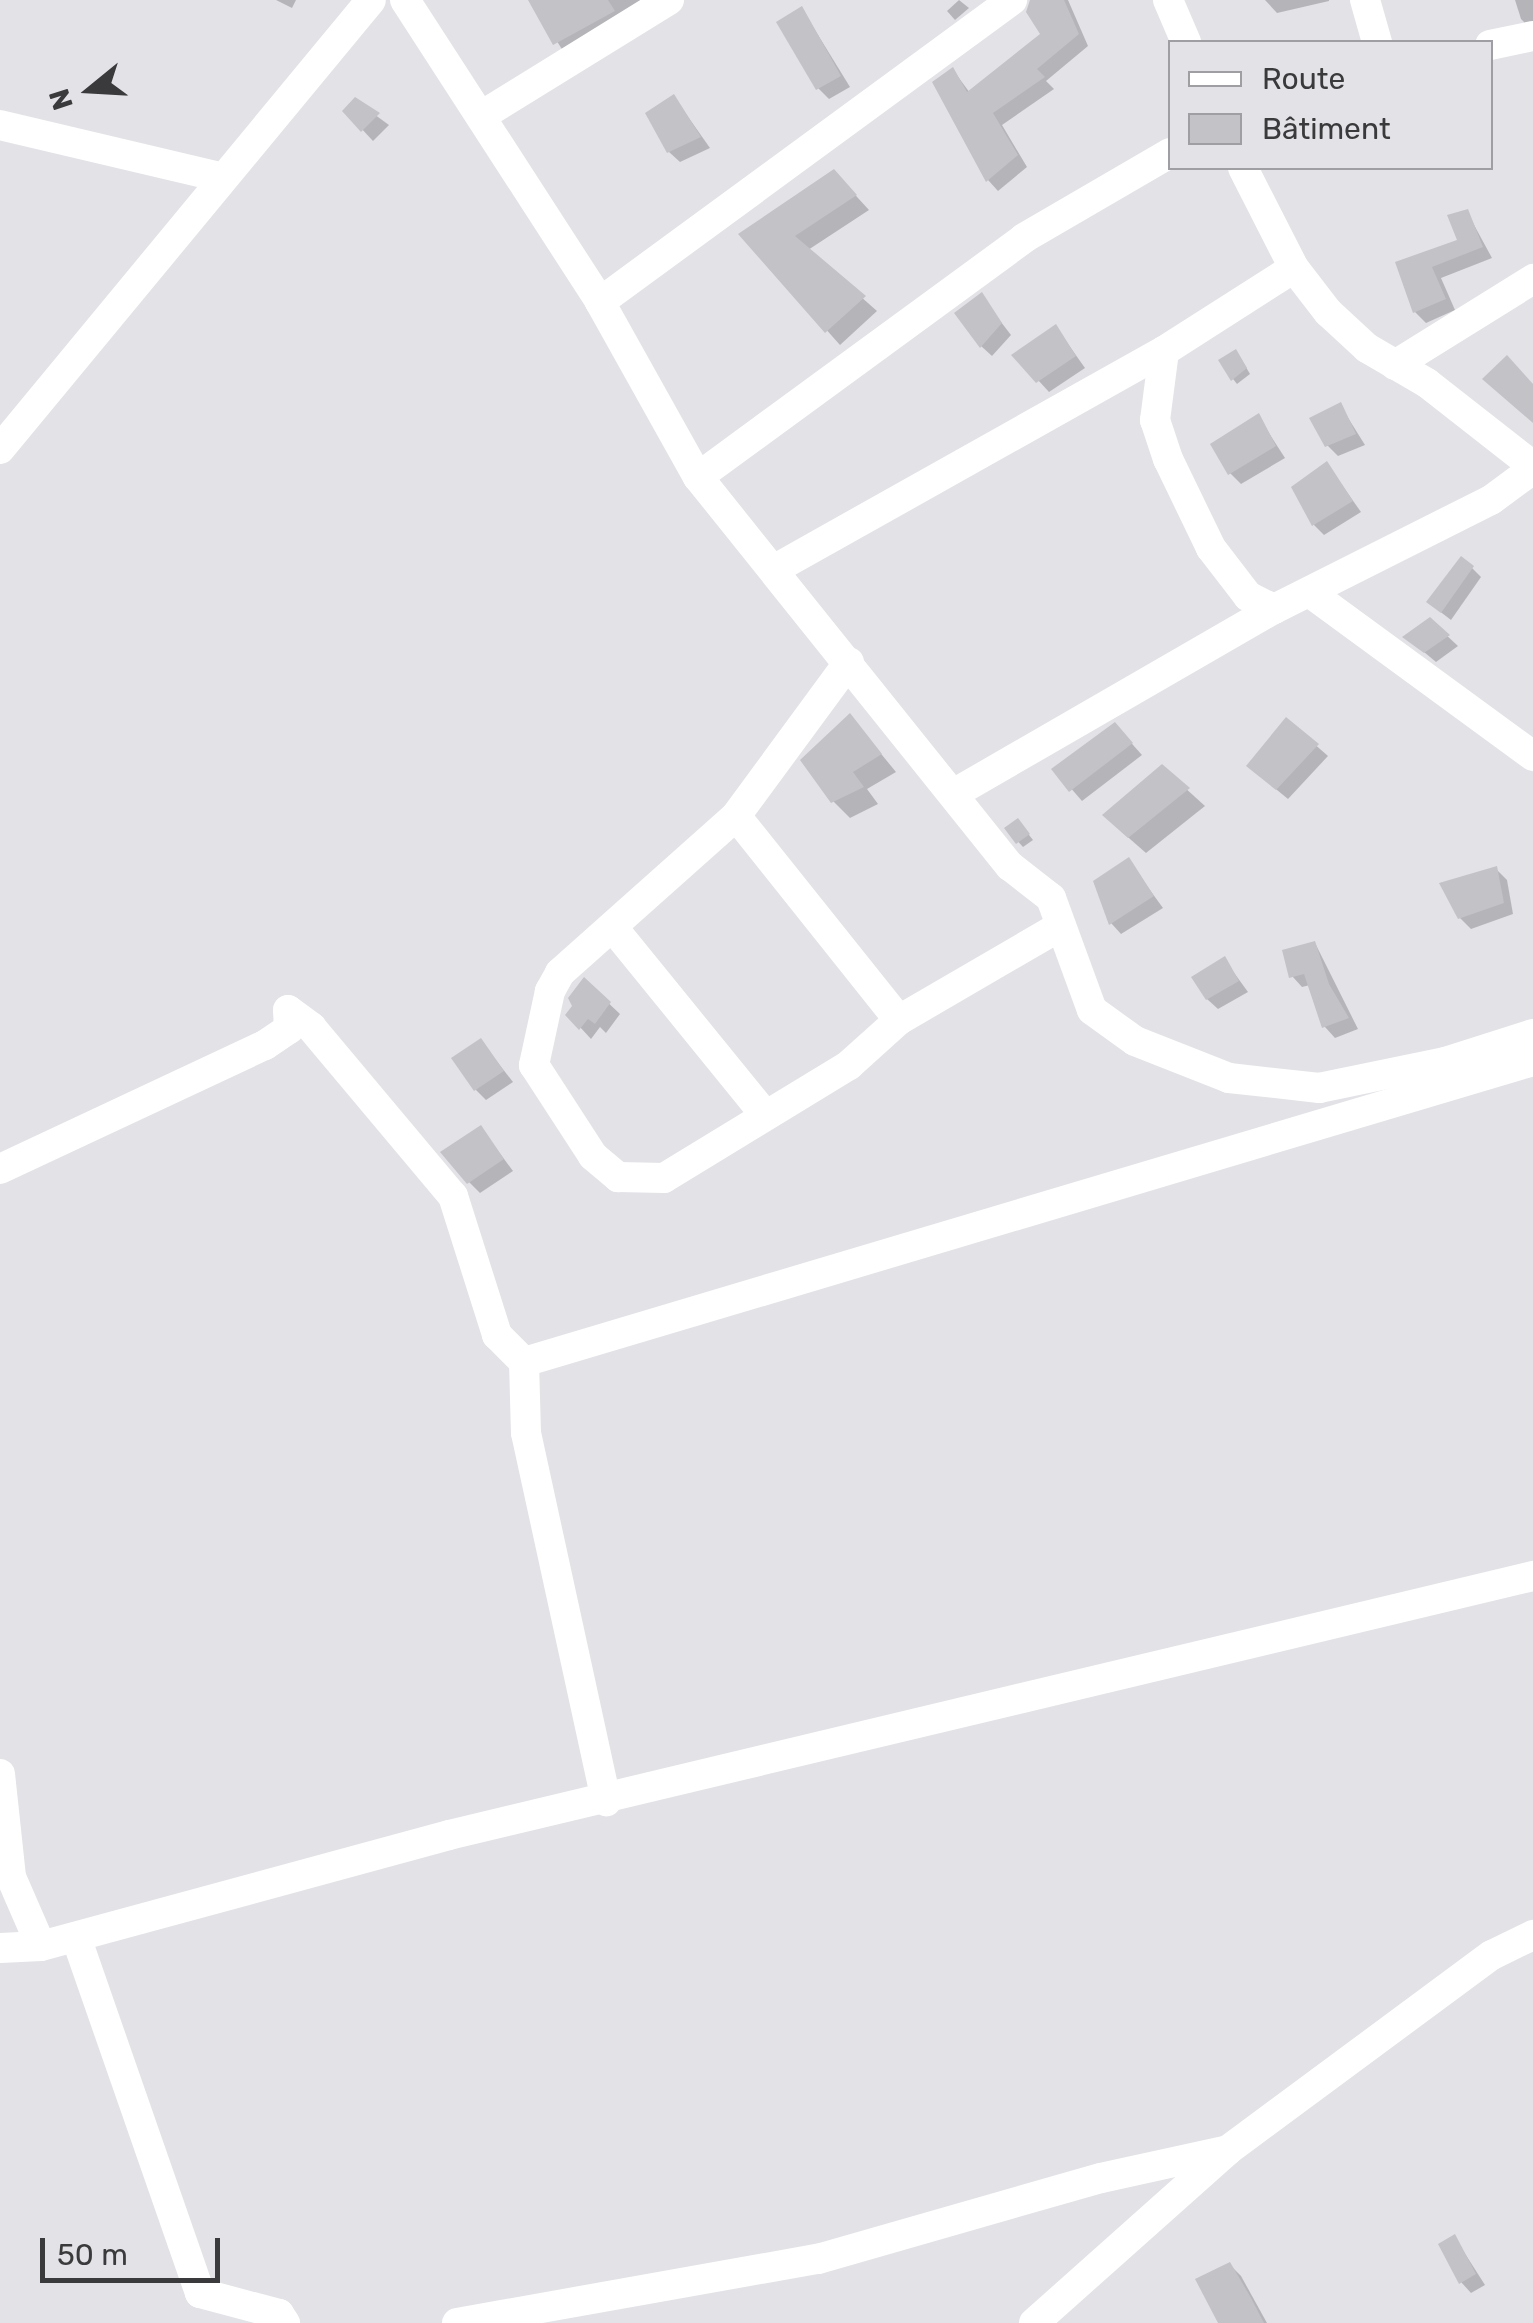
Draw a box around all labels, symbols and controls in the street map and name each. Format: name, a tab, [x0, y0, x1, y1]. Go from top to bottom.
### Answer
north arrow	[40, 40, 140, 140]
legend	[1168, 40, 1493, 170]
text: Route	[1262, 61, 1345, 97]
text: N	[42, 85, 80, 114]
text: Bâtiment	[1262, 111, 1391, 147]
scale bar	[45, 2218, 225, 2280]
text: 50 m	[57, 2237, 128, 2273]

